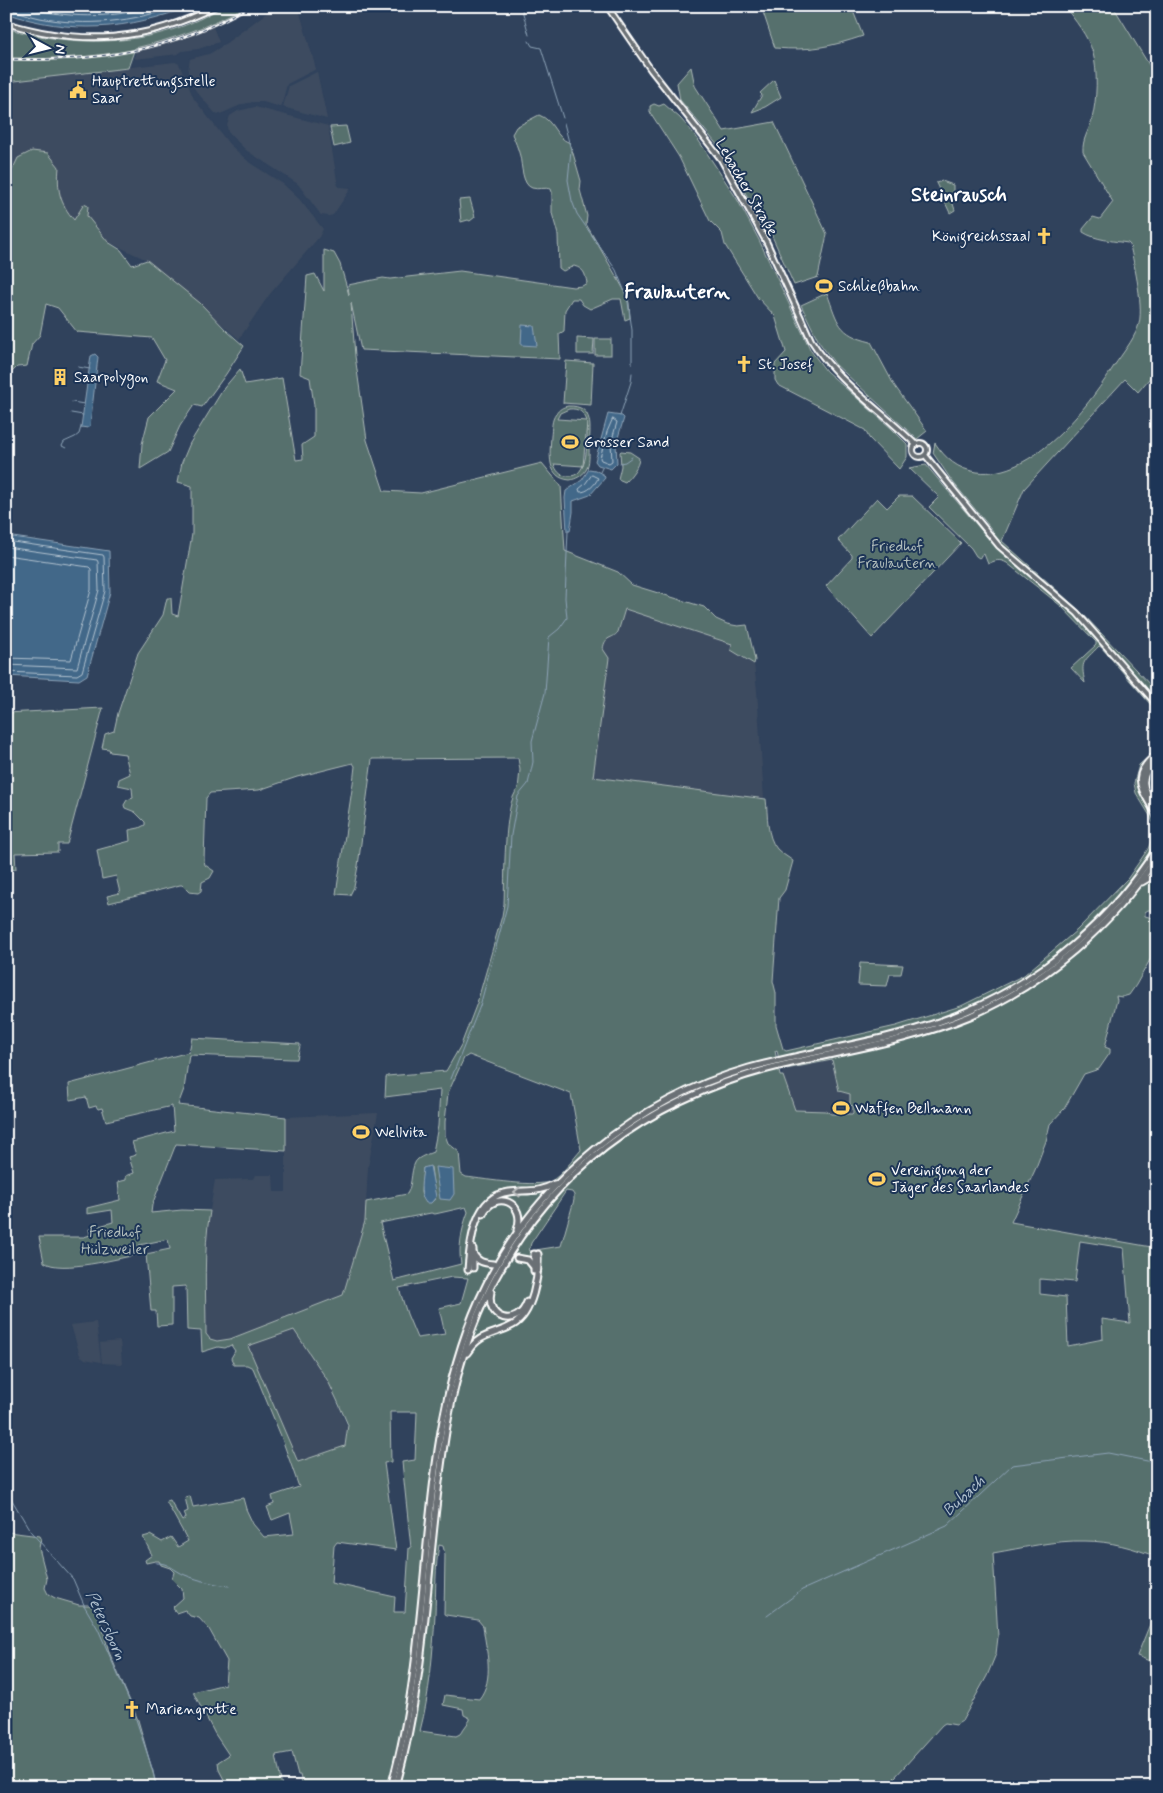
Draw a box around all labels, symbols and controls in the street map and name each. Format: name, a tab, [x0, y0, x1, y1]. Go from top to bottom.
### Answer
north arrow	[22, 22, 72, 72]
text: N	[50, 44, 69, 55]
place label: Hauptrettungsstelle Saar	[92, 72, 216, 109]
public building icon: Hauptrettungsstelle Saar	[68, 80, 88, 100]
street label: Lebacher Straße	[710, 135, 782, 240]
district label: Steinrausch	[911, 182, 1007, 209]
church icon: Königreichssaal	[1034, 226, 1054, 246]
place label: Königreichssaal	[932, 227, 1030, 248]
sports icon: Schließbahn	[814, 276, 834, 296]
place label: Schließbahn	[838, 277, 920, 297]
district label: Fraulautern	[624, 279, 730, 306]
church icon: St. Josef	[734, 354, 754, 374]
place label: St. Josef	[758, 355, 813, 375]
building icon: Saarpolygon	[50, 367, 70, 387]
place label: Saarpolygon	[74, 368, 148, 389]
sports icon: Grosser Sand	[560, 432, 580, 452]
place label: Grosser Sand	[584, 433, 669, 453]
park label: Friedhof Fraulautern	[858, 537, 937, 574]
sports icon: Waffen Bellmann	[831, 1098, 851, 1118]
place label: Waffen Bellmann	[855, 1099, 971, 1119]
sports icon: Wellvita	[351, 1122, 371, 1142]
place label: Wellvita	[375, 1123, 428, 1143]
place label: Vereinigung der Jäger des Saarlandes	[891, 1161, 1029, 1198]
sports icon: Vereinigung der Jäger des Saarlandes	[867, 1169, 887, 1189]
one-way arrow	[513, 1187, 521, 1197]
park label: Friedhof Hülzweiler	[81, 1223, 150, 1260]
water label: Bubach	[938, 1471, 990, 1521]
water label: Petersborn	[80, 1588, 131, 1664]
church icon: Mariengrotte	[122, 1699, 142, 1719]
place label: Mariengrotte	[146, 1700, 237, 1720]

